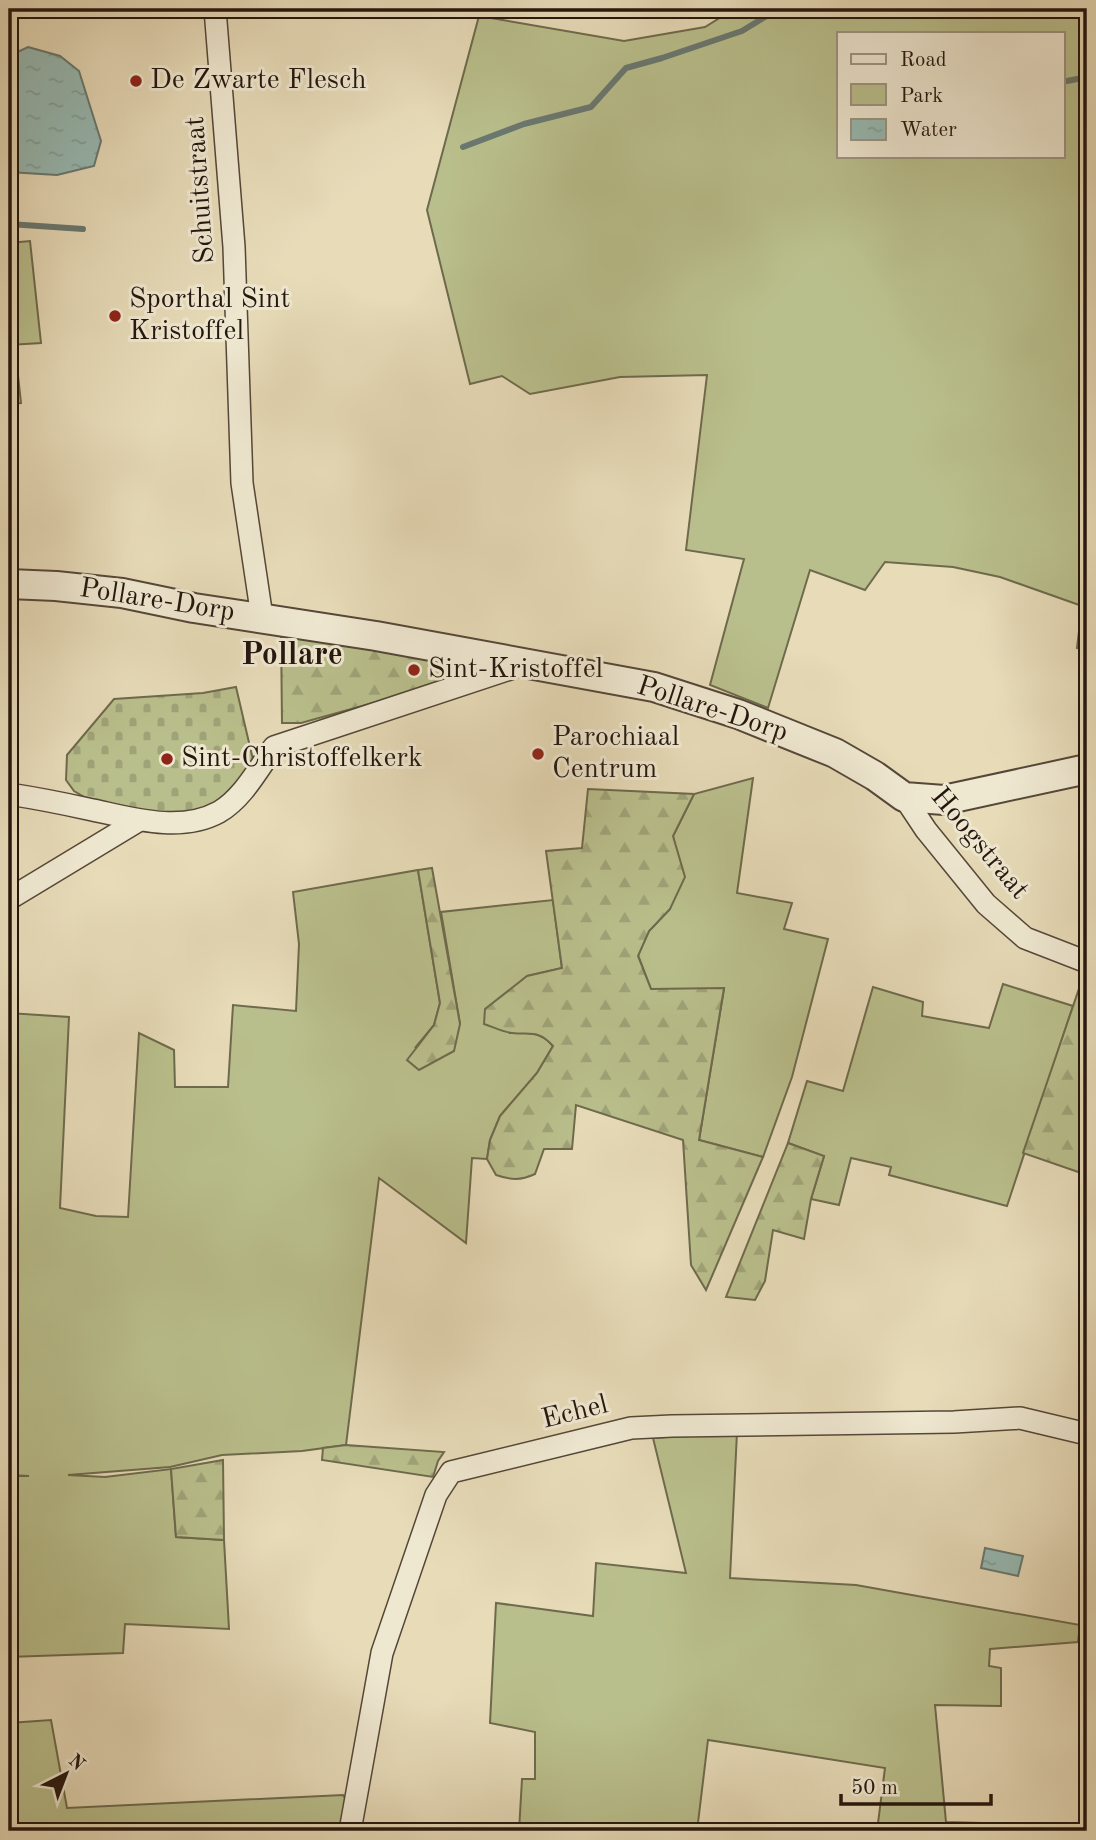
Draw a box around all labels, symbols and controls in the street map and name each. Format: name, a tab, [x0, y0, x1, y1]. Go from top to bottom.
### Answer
legend	[837, 32, 1064, 158]
text: Road	[900, 50, 947, 71]
place label: De Zwarte Flesch	[150, 67, 366, 95]
marker: De Zwarte Flesch	[128, 73, 144, 89]
text: Park	[900, 86, 943, 107]
street label: Schuitstraat	[182, 115, 220, 265]
text: Water	[900, 120, 957, 141]
place label: Sporthal Sint Kristoffel	[129, 286, 290, 346]
marker: Sporthal Sint Kristoffel	[107, 308, 123, 324]
street label: Pollare-Dorp	[77, 575, 237, 627]
district label: Pollare	[241, 640, 343, 672]
place label: Sint-Kristoffel	[428, 656, 603, 684]
marker: Sint-Kristoffel	[406, 662, 422, 678]
street label: Pollare-Dorp	[633, 672, 791, 748]
place label: Parochiaal Centrum	[552, 724, 679, 784]
place label: Sint-Christoffelkerk	[181, 745, 422, 773]
marker: Parochiaal Centrum	[530, 746, 546, 762]
marker: Sint-Christoffelkerk	[159, 751, 175, 767]
street label: Hoogstraat	[925, 783, 1033, 905]
street label: Echel	[539, 1391, 611, 1435]
north arrow	[32, 1738, 102, 1808]
text: N	[64, 1751, 88, 1775]
scale bar	[841, 1763, 991, 1807]
text: 50 m	[851, 1778, 898, 1799]

